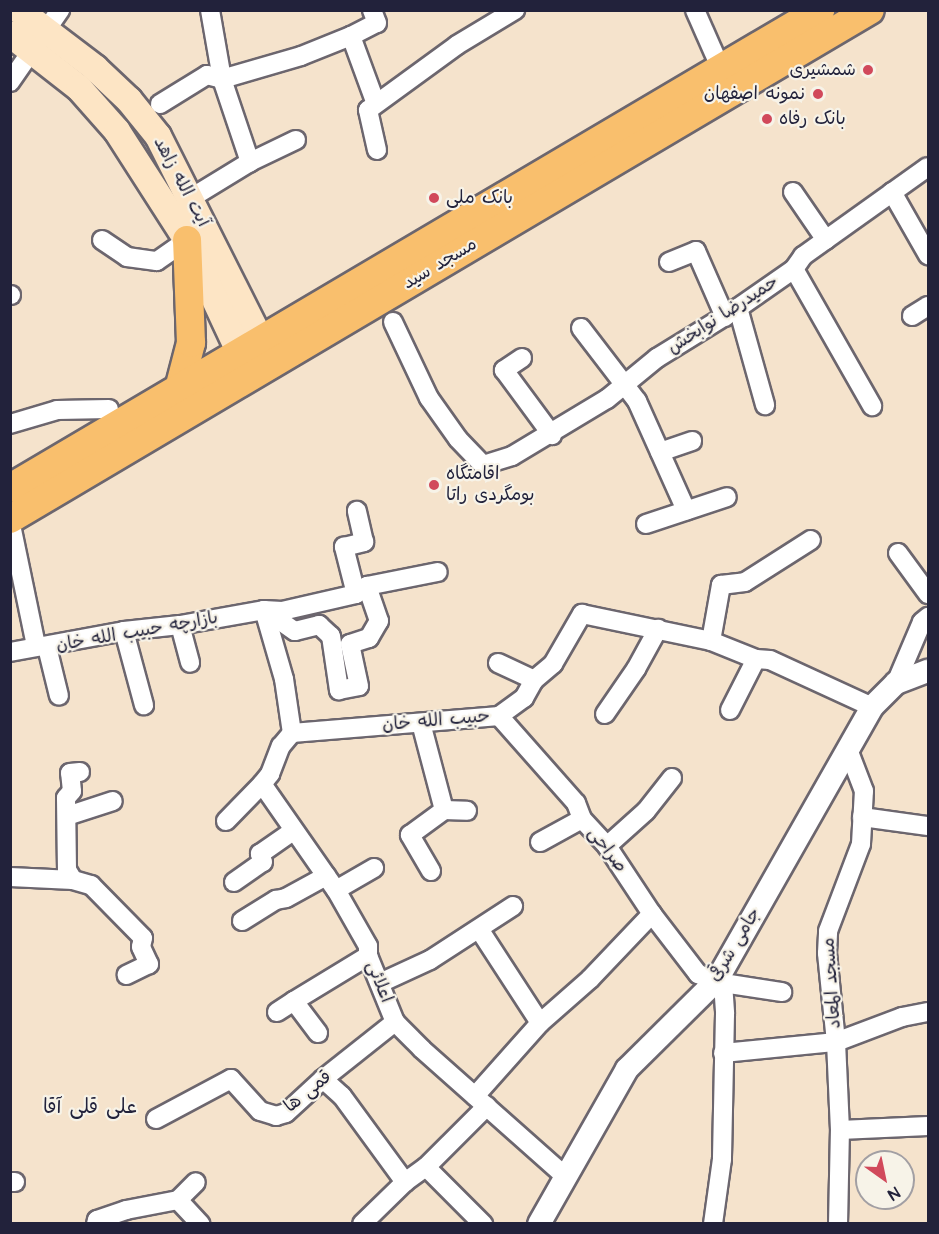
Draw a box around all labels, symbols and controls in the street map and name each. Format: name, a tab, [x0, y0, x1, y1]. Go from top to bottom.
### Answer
place label: شمشیری	[789, 59, 856, 81]
marker: شمشیری	[861, 63, 875, 77]
place label: نمونه اصفهان	[704, 83, 806, 105]
marker: نمونه اصفهان	[811, 87, 825, 101]
place label: بانک رفاه	[779, 108, 846, 130]
marker: بانک رفاه	[760, 112, 774, 126]
street label: آیت الله زاهد	[148, 133, 214, 231]
place label: بانک ملی	[446, 187, 513, 209]
marker: بانک ملی	[427, 191, 441, 205]
street label: مسجد سید	[399, 233, 481, 295]
street label: حمیدرضا نوابخش	[664, 271, 782, 359]
place label: اقامتگاه بومگردی راتا	[446, 464, 535, 506]
marker: اقامتگاه بومگردی راتا	[427, 478, 441, 492]
street label: بازارچه حبیب الله خان	[54, 607, 220, 657]
street label: حبیب الله خان	[381, 706, 491, 736]
street label: صراحی	[583, 823, 631, 877]
street label: جامی شرقی	[704, 904, 766, 986]
street label: مسجد المعاد	[818, 937, 846, 1029]
street label: اعلائی	[361, 958, 397, 1006]
street label: قمی ها	[280, 1066, 336, 1118]
district label: علی قلی آقا	[43, 1095, 137, 1119]
north arrow	[855, 1150, 915, 1210]
text: N	[884, 1181, 904, 1205]

